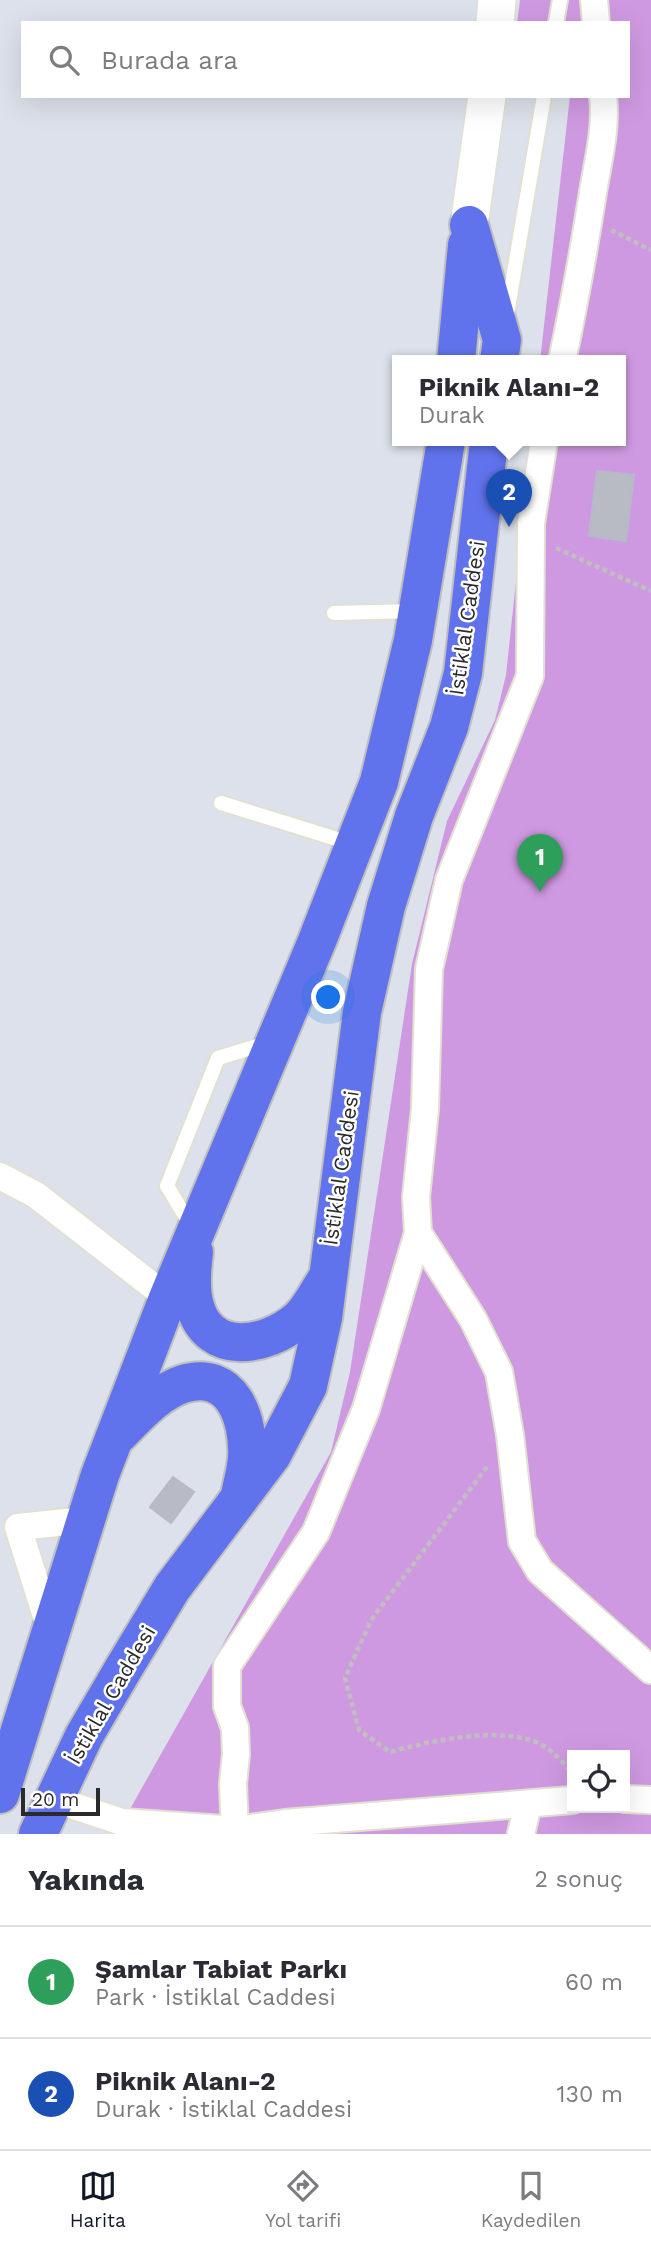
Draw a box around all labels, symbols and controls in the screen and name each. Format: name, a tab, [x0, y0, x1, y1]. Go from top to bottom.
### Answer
search box	[21, 21, 630, 98]
icon: search	[45, 41, 83, 79]
text: Burada ara	[101, 45, 238, 75]
popup	[392, 355, 626, 446]
text: Piknik Alanı-2	[419, 372, 599, 402]
text: Durak	[419, 402, 485, 429]
pin: 2	[486, 469, 532, 527]
street label: İstiklal Caddesi	[443, 539, 490, 697]
pin: 1	[517, 834, 563, 892]
your location	[311, 980, 345, 1014]
street label: İstiklal Caddesi	[317, 1089, 364, 1247]
street label: İstiklal Caddesi	[61, 1621, 160, 1769]
map controls	[567, 1750, 630, 1813]
button: locate	[567, 1750, 630, 1813]
scale bar	[21, 1785, 100, 1817]
text: 20 m	[32, 1788, 79, 1811]
text: Yakında	[28, 1862, 144, 1897]
text: 2 sonuç	[535, 1866, 623, 1893]
text: Şamlar Tabiat Parkı	[95, 1954, 347, 1984]
text: 1	[46, 1969, 56, 1996]
text: 60 m	[565, 1969, 623, 1996]
text: Park · İstiklal Caddesi	[95, 1984, 336, 2011]
text: Piknik Alanı-2	[95, 2066, 276, 2096]
text: 2	[44, 2081, 58, 2108]
text: 130 m	[557, 2081, 623, 2108]
text: Durak · İstiklal Caddesi	[95, 2096, 352, 2123]
tab: Harita	[70, 2167, 126, 2232]
tab: Yol tarifi	[265, 2167, 341, 2232]
tab: Kaydedilen	[481, 2167, 581, 2232]

